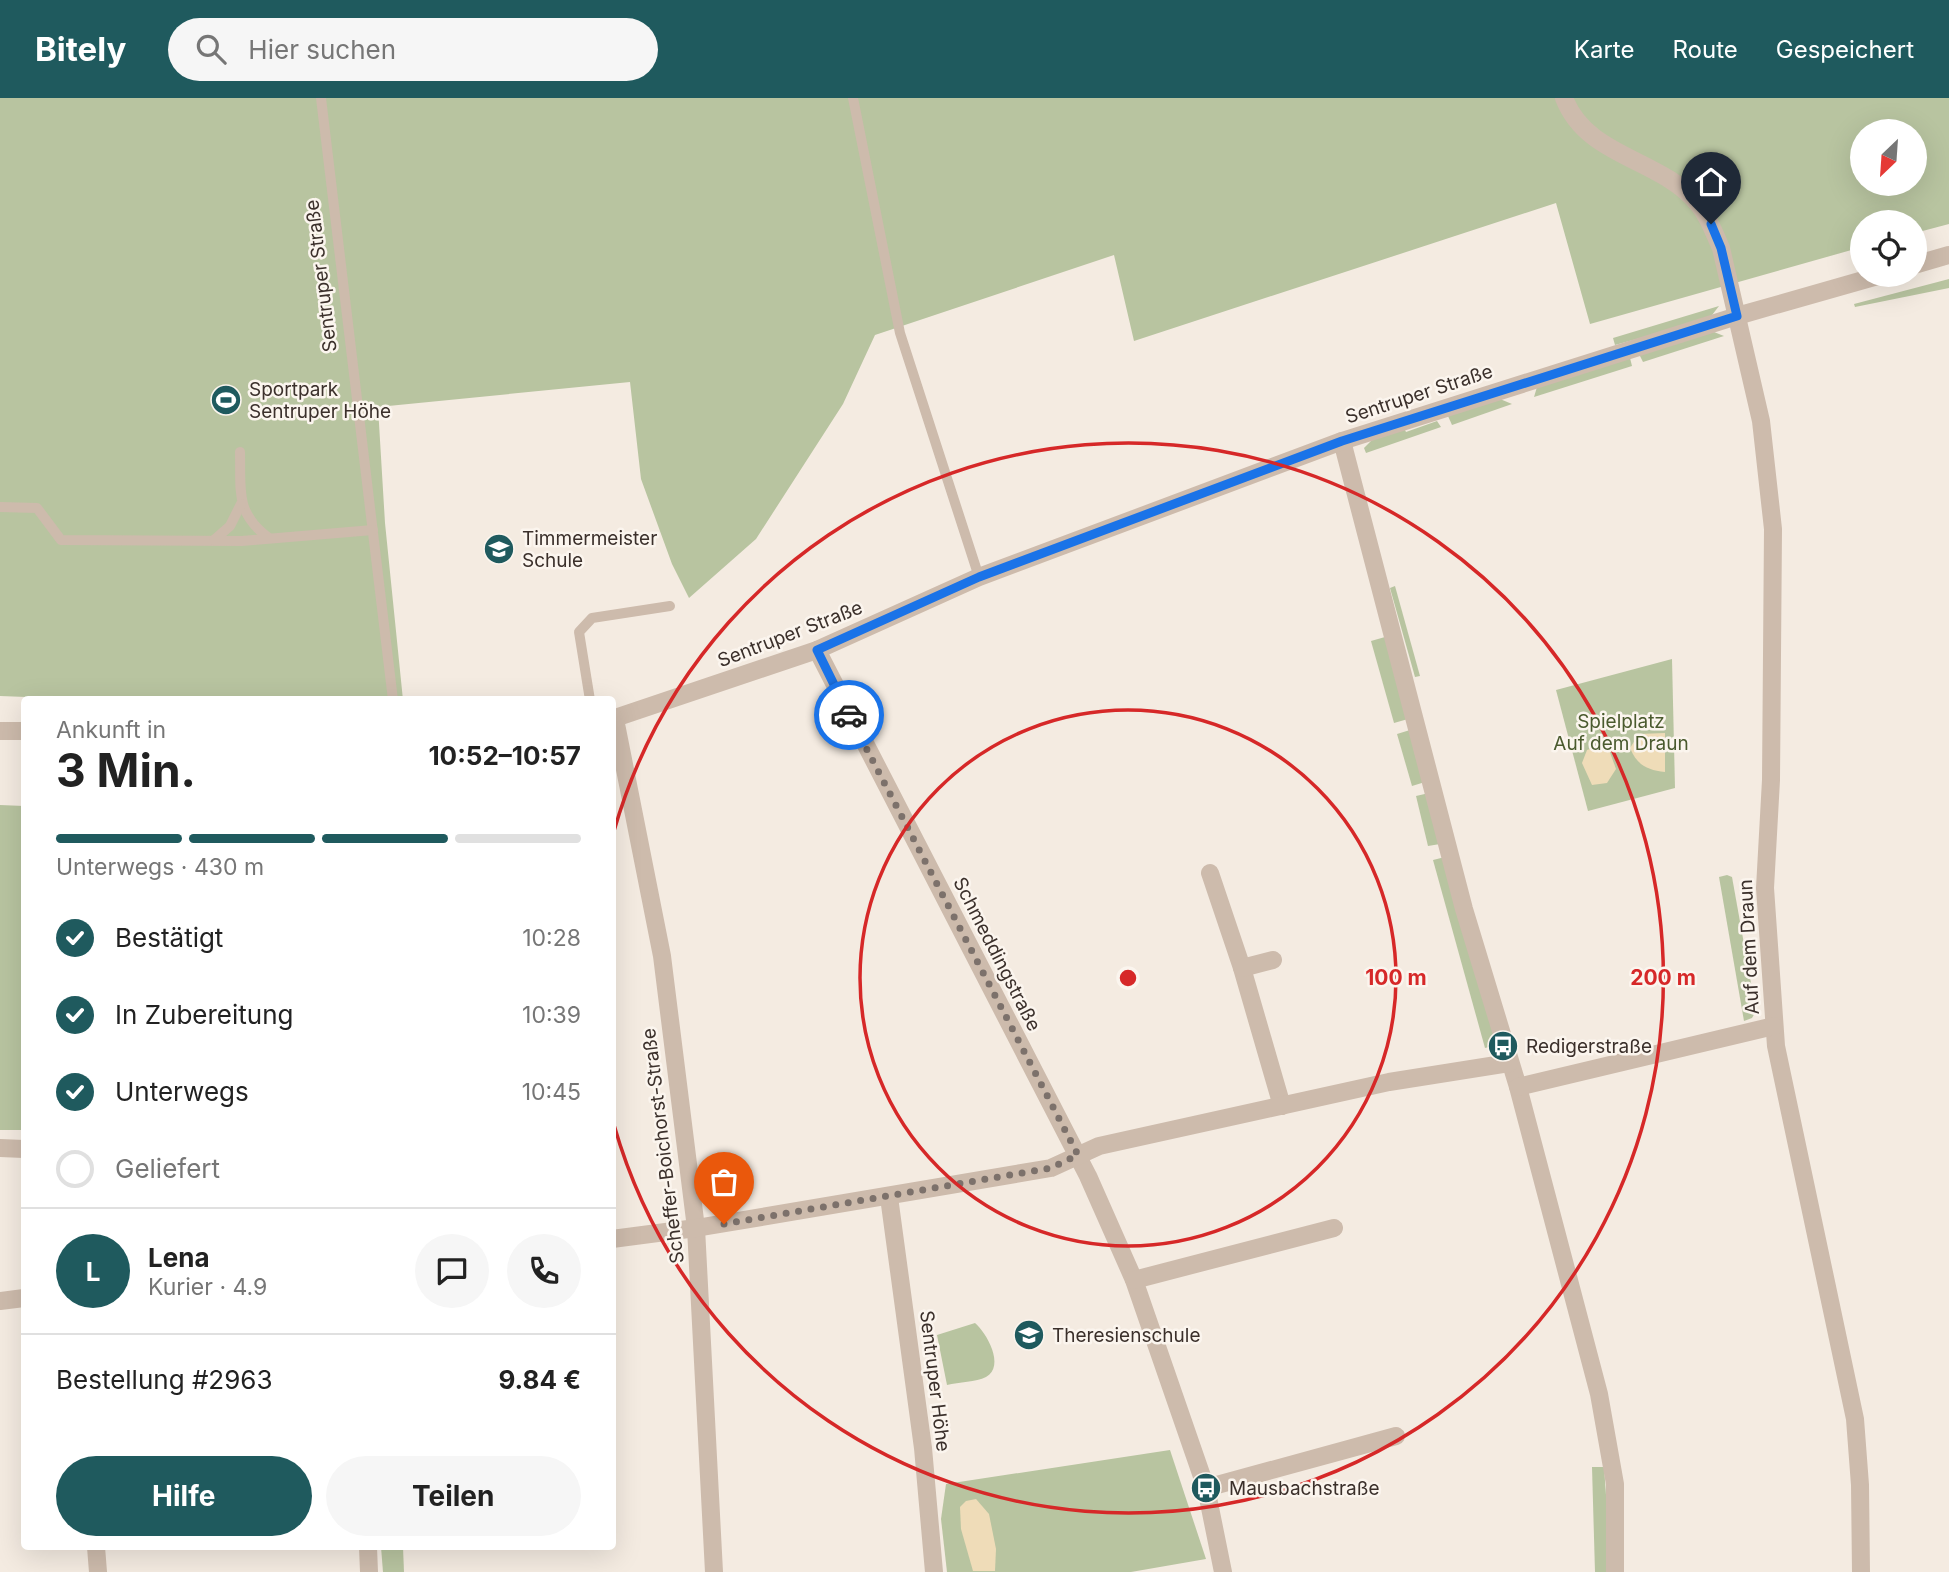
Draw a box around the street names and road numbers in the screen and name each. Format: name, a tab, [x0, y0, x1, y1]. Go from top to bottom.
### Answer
street label: Sentruper Straße	[300, 199, 342, 353]
street label: Sentruper Straße	[1343, 359, 1495, 429]
street label: Sentruper Straße	[714, 596, 866, 672]
street label: Schmeddingstraße	[948, 873, 1046, 1035]
street label: Auf dem Draun	[1734, 879, 1764, 1015]
street label: Scheffer-Boichorst-Straße	[637, 1027, 689, 1265]
street label: Sentruper Höhe	[915, 1309, 955, 1453]

